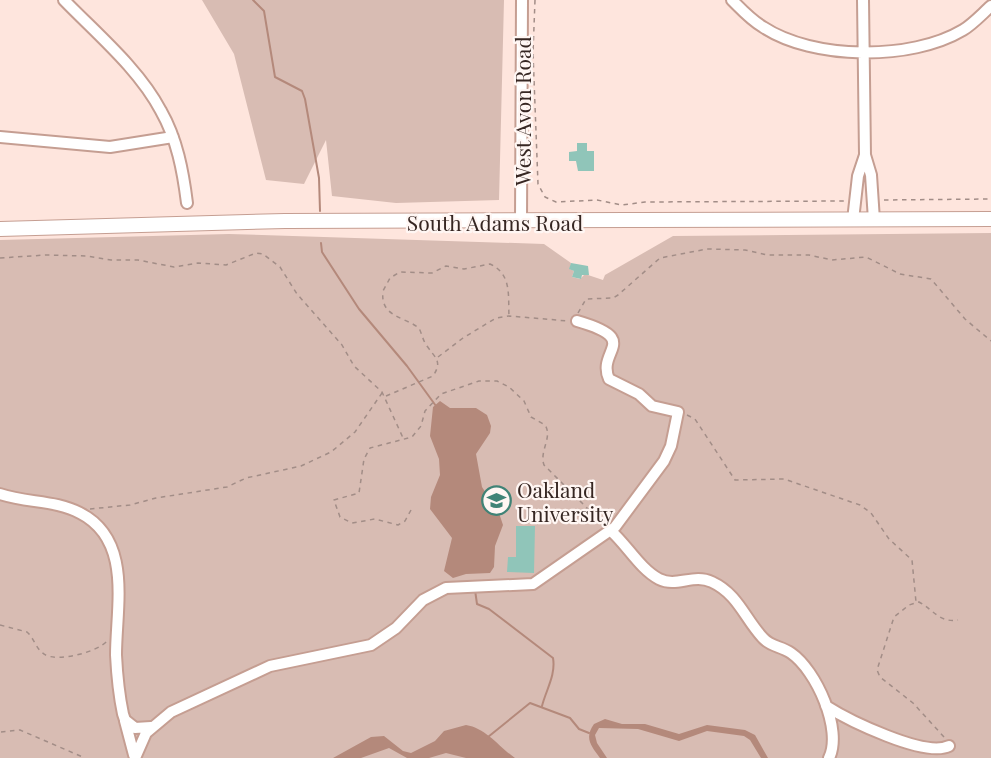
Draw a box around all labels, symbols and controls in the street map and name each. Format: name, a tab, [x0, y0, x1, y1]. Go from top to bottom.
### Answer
street label: West Avon Road	[508, 36, 536, 187]
street label: South Adams Road	[407, 208, 583, 236]
place label: Oakland University	[517, 475, 614, 527]
school or university icon: Oakland University	[480, 485, 512, 517]

